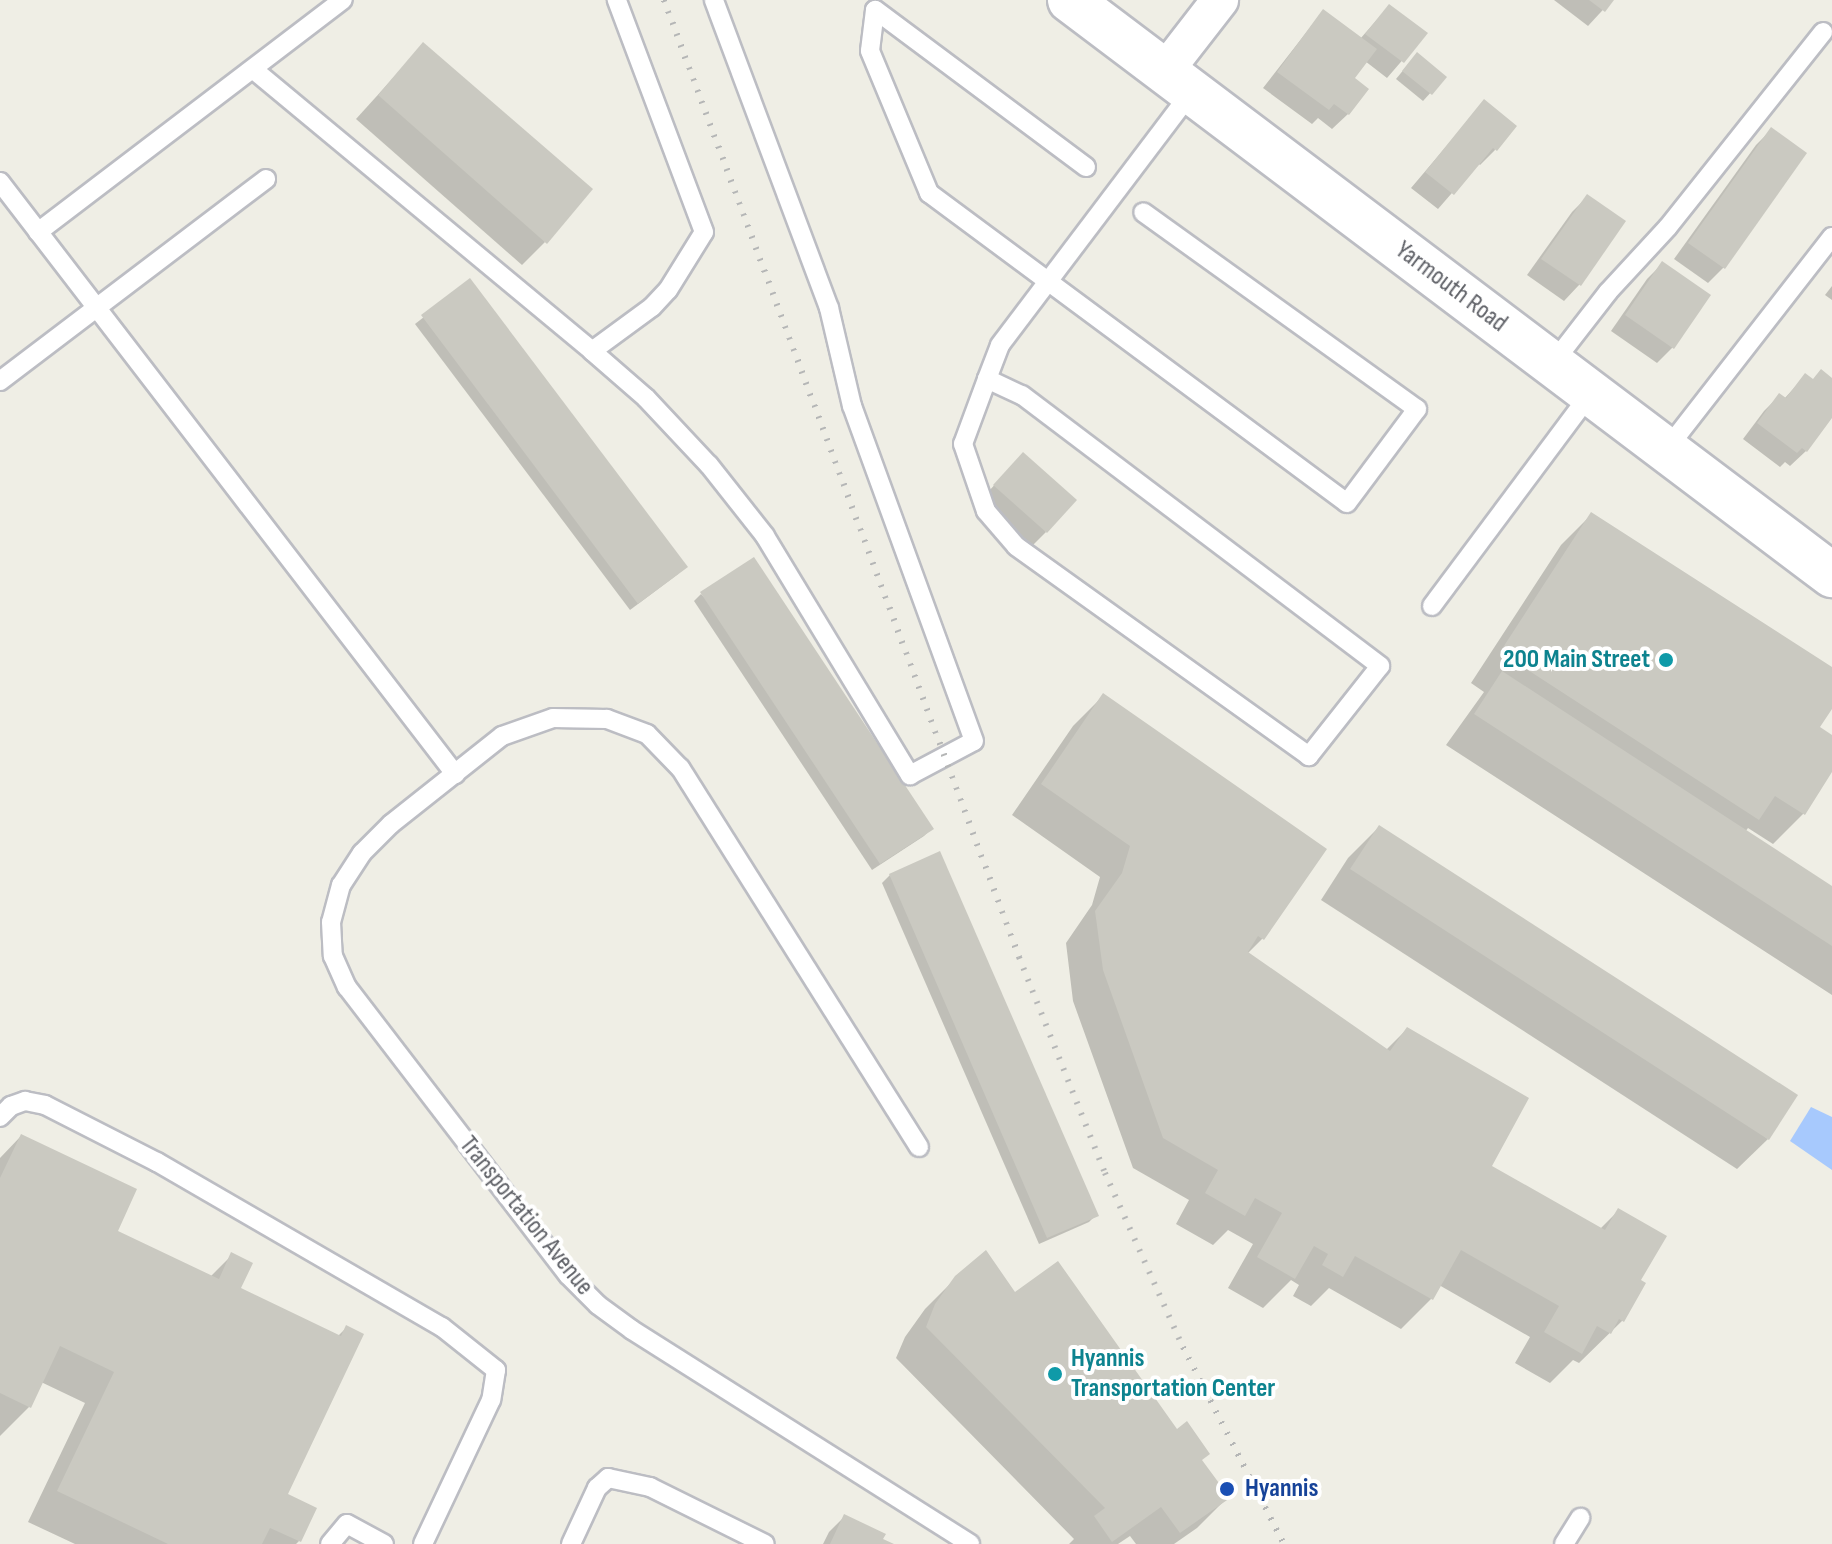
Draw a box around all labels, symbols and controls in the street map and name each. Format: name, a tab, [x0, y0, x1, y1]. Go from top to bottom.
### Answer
street label: Yarmouth Road	[1389, 235, 1513, 339]
place label: 200 Main Street	[1503, 644, 1650, 676]
marker: 200 Main Street	[1657, 651, 1675, 669]
street label: Transportation Avenue	[452, 1130, 600, 1302]
place label: Hyannis Transportation Center	[1071, 1343, 1275, 1404]
marker: Hyannis Transportation Center	[1046, 1365, 1064, 1383]
place label: Hyannis	[1245, 1473, 1318, 1505]
marker: Hyannis	[1216, 1478, 1238, 1500]

